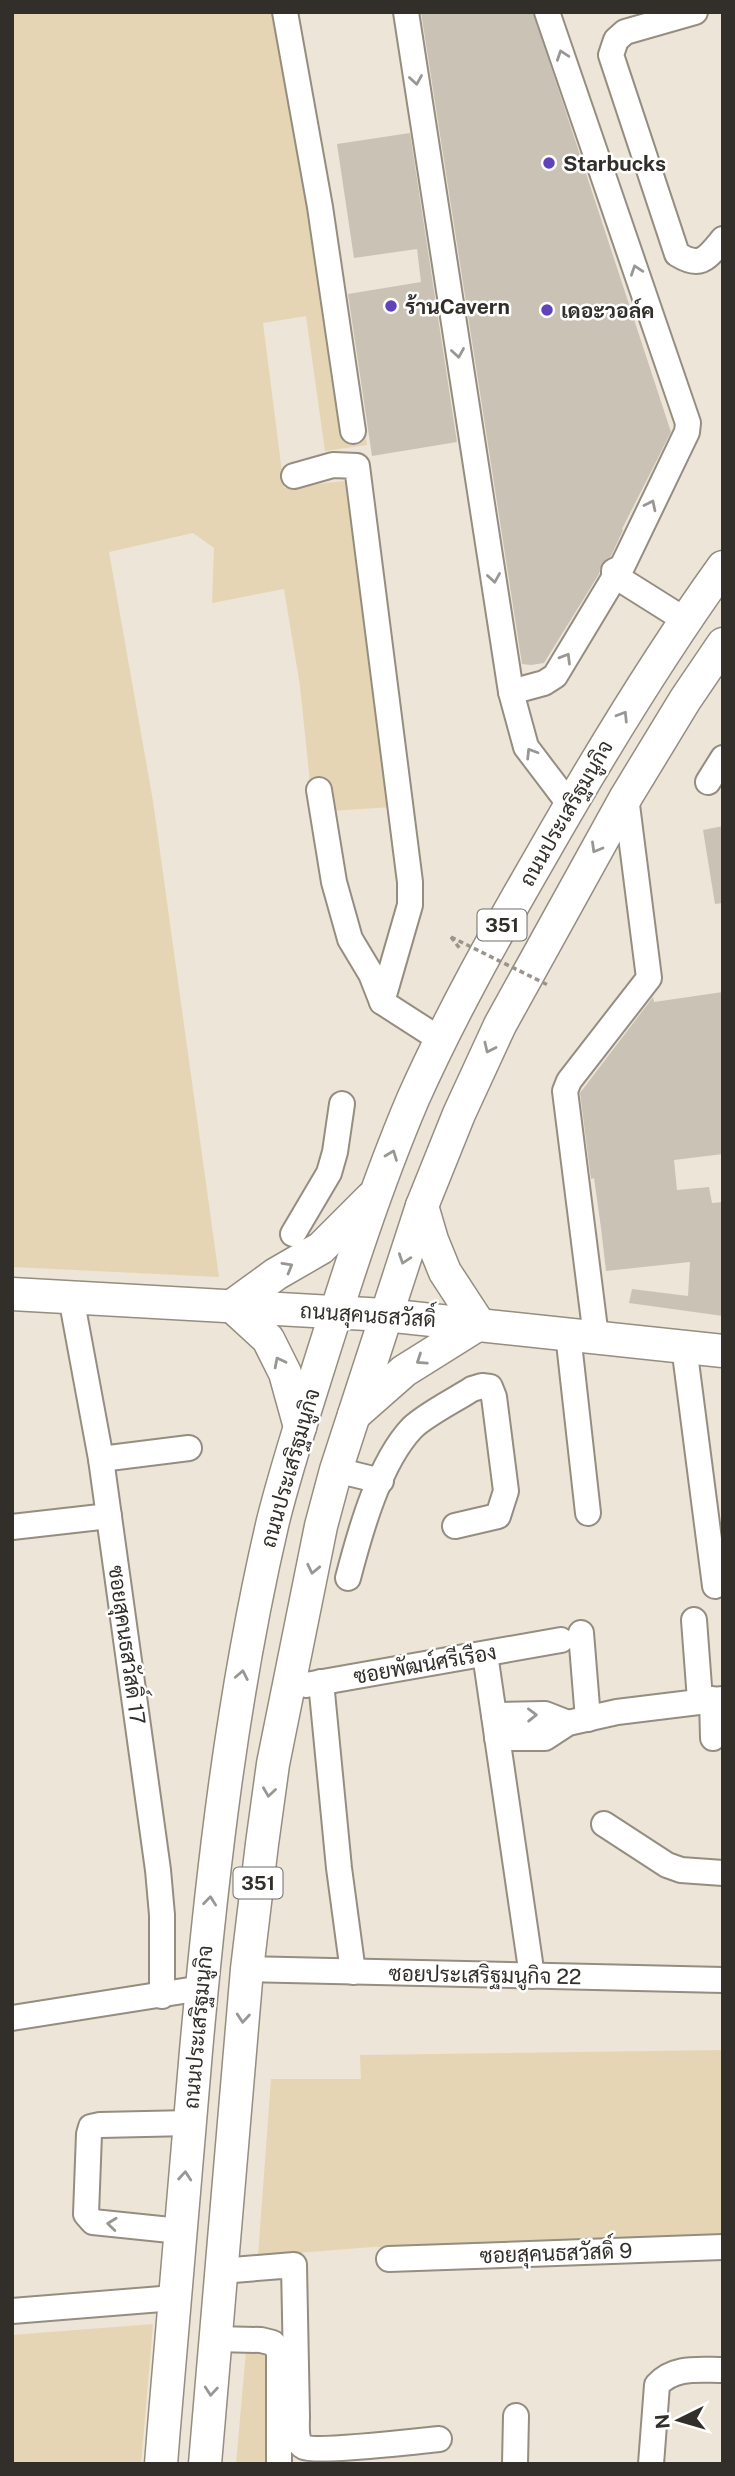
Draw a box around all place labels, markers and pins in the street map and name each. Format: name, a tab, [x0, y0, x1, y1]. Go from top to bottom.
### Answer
place label: Starbucks	[563, 151, 666, 176]
marker: Starbucks	[541, 155, 557, 171]
place label: ร้านCavern	[405, 294, 510, 319]
marker: ร้านCavern	[383, 298, 399, 314]
place label: เดอะวอล์ค	[561, 298, 654, 323]
marker: เดอะวอล์ค	[539, 302, 555, 318]

